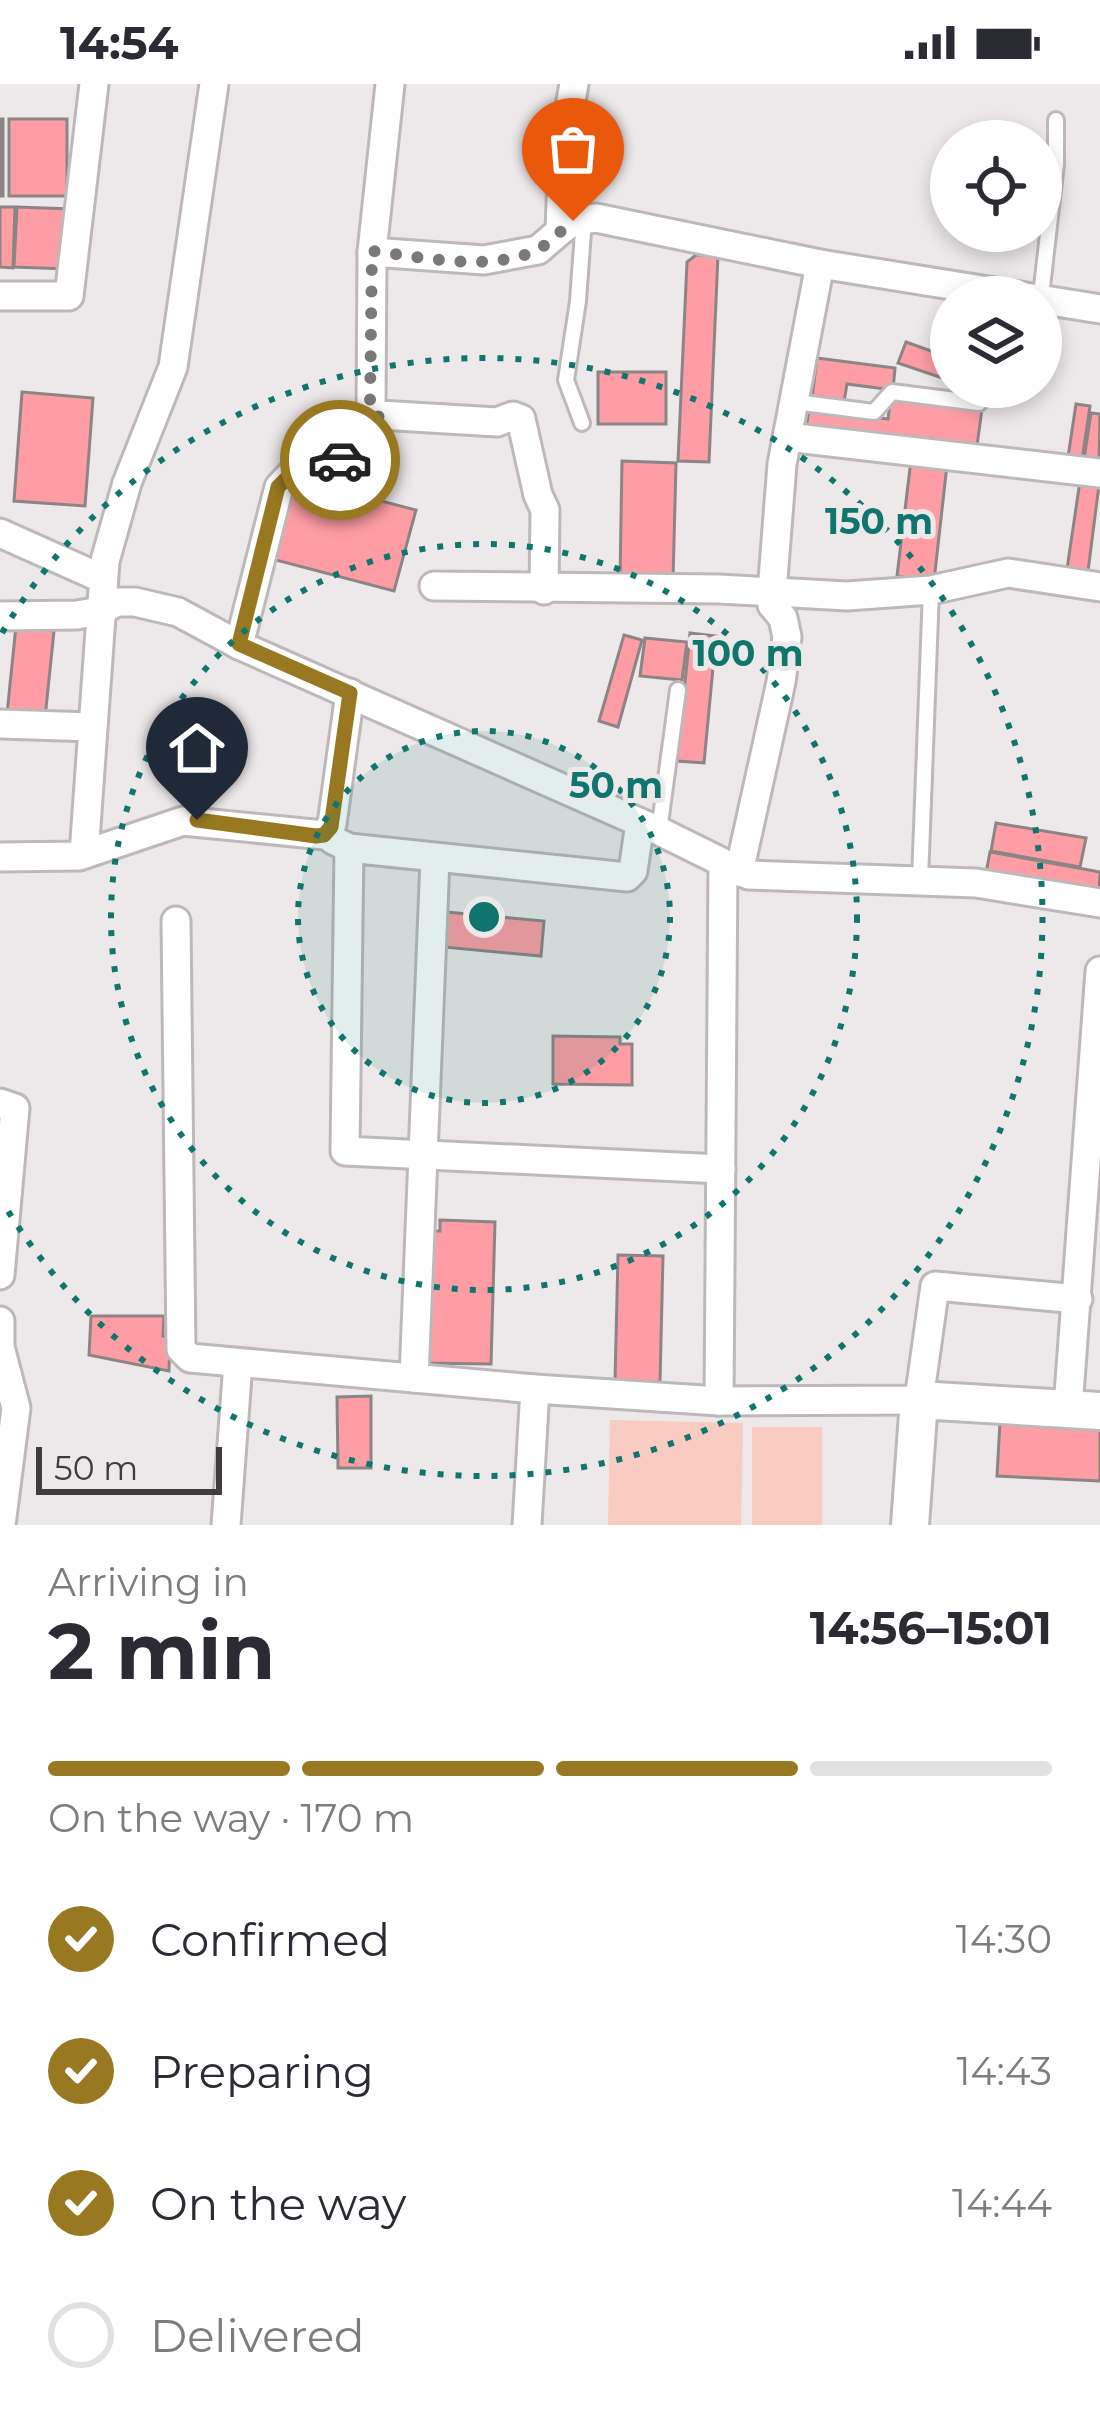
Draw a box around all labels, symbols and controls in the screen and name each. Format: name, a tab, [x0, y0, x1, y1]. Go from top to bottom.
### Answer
text: 14:54	[60, 15, 179, 70]
pin	[522, 98, 624, 221]
icon: bag	[540, 116, 606, 182]
map controls	[930, 120, 1062, 408]
button: locate	[930, 120, 1062, 252]
button: layers	[930, 276, 1062, 408]
courier	[280, 400, 400, 520]
icon: car	[307, 427, 373, 493]
text: 150 m	[825, 499, 933, 543]
text: 100 m	[693, 631, 803, 675]
pin	[146, 697, 248, 820]
icon: home	[164, 715, 230, 781]
text: 50 m	[569, 763, 663, 807]
centre of rings	[463, 896, 505, 938]
scale bar	[36, 1441, 222, 1494]
text: 50 m	[54, 1448, 138, 1488]
text: Arriving in	[48, 1558, 249, 1606]
text: 14:56–15:01	[810, 1600, 1052, 1655]
text: 2 min	[48, 1603, 275, 1699]
text: On the way · 170 m	[48, 1794, 414, 1842]
icon: check	[48, 1906, 114, 1972]
text: Confirmed	[150, 1912, 390, 1967]
text: 14:30	[956, 1915, 1052, 1963]
icon: check	[48, 2038, 114, 2104]
text: Preparing	[150, 2044, 374, 2099]
text: 14:43	[956, 2047, 1052, 2095]
icon: check	[48, 2170, 114, 2236]
text: On the way	[150, 2176, 406, 2231]
text: 14:44	[952, 2179, 1052, 2227]
text: Delivered	[150, 2308, 365, 2363]

